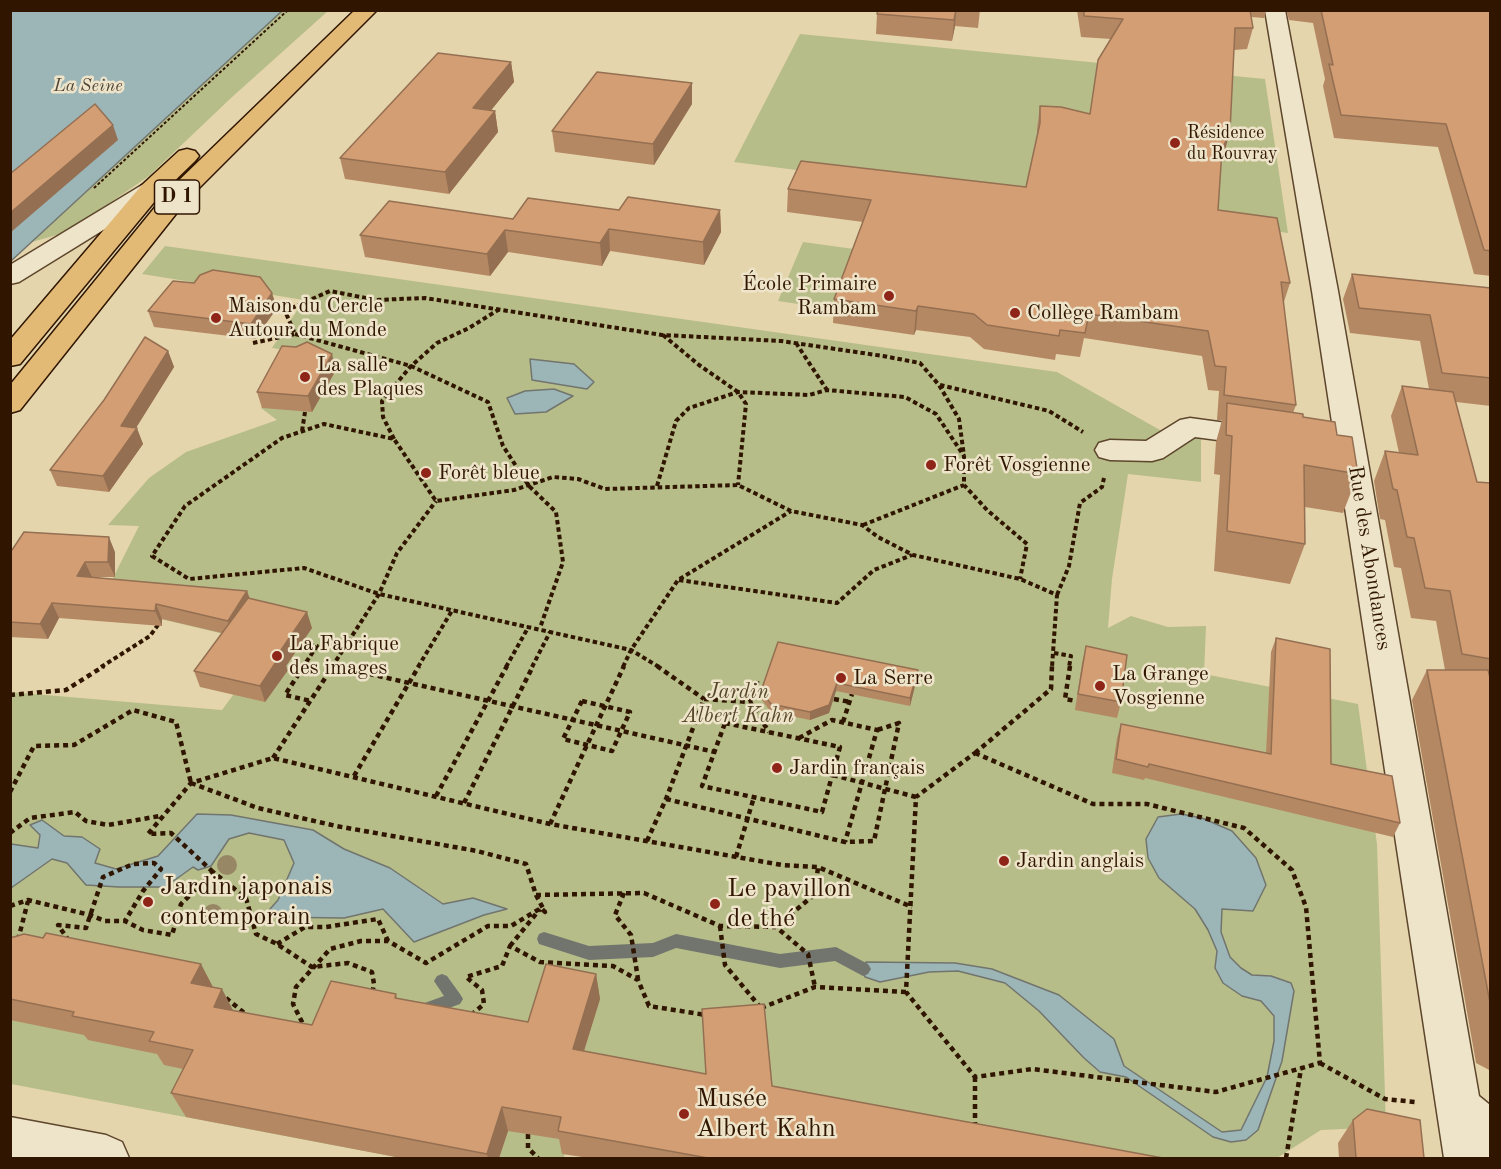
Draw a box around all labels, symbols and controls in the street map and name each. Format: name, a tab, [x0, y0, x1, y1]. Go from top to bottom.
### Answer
water label: La Seine	[53, 75, 123, 97]
place label: Résidence du Rouvray	[1187, 122, 1278, 164]
marker: Résidence du Rouvray	[1168, 136, 1182, 150]
road number: D 1	[154, 180, 200, 214]
place label: École Primaire Rambam	[742, 271, 877, 321]
marker: École Primaire Rambam	[882, 289, 896, 303]
place label: Maison du Cercle Autour du Monde	[228, 293, 387, 343]
place label: Collège Rambam	[1027, 300, 1179, 326]
marker: Collège Rambam	[1008, 306, 1022, 320]
marker: Maison du Cercle Autour du Monde	[209, 311, 223, 325]
place label: La salle des Plaques	[317, 352, 423, 402]
marker: La salle des Plaques	[298, 370, 312, 384]
place label: Forêt Vosgienne	[943, 452, 1090, 478]
marker: Forêt Vosgienne	[924, 458, 938, 472]
place label: Forêt bleue	[438, 460, 540, 486]
street label: Rue des Abondances	[1342, 464, 1396, 652]
marker: Forêt bleue	[419, 466, 433, 480]
place label: La Fabrique des images	[289, 631, 399, 681]
marker: La Fabrique des images	[270, 649, 284, 663]
place label: La Grange Vosgienne	[1112, 661, 1209, 711]
place label: La Serre	[853, 665, 933, 691]
marker: La Serre	[834, 671, 848, 685]
park label: Jardin Albert Kahn	[682, 679, 794, 729]
marker: La Grange Vosgienne	[1093, 679, 1107, 693]
place label: Jardin français	[789, 755, 925, 781]
marker: Jardin français	[770, 761, 784, 775]
place label: Jardin anglais	[1016, 848, 1144, 874]
marker: Jardin anglais	[997, 854, 1011, 868]
place label: Jardin japonais contemporain	[160, 871, 332, 933]
place label: Le pavillon de thé	[727, 873, 851, 934]
marker: Jardin japonais contemporain	[141, 895, 155, 909]
marker: Le pavillon de thé	[708, 897, 722, 911]
place label: Musée Albert Kahn	[696, 1083, 836, 1144]
marker: Musée Albert Kahn	[677, 1107, 691, 1121]

